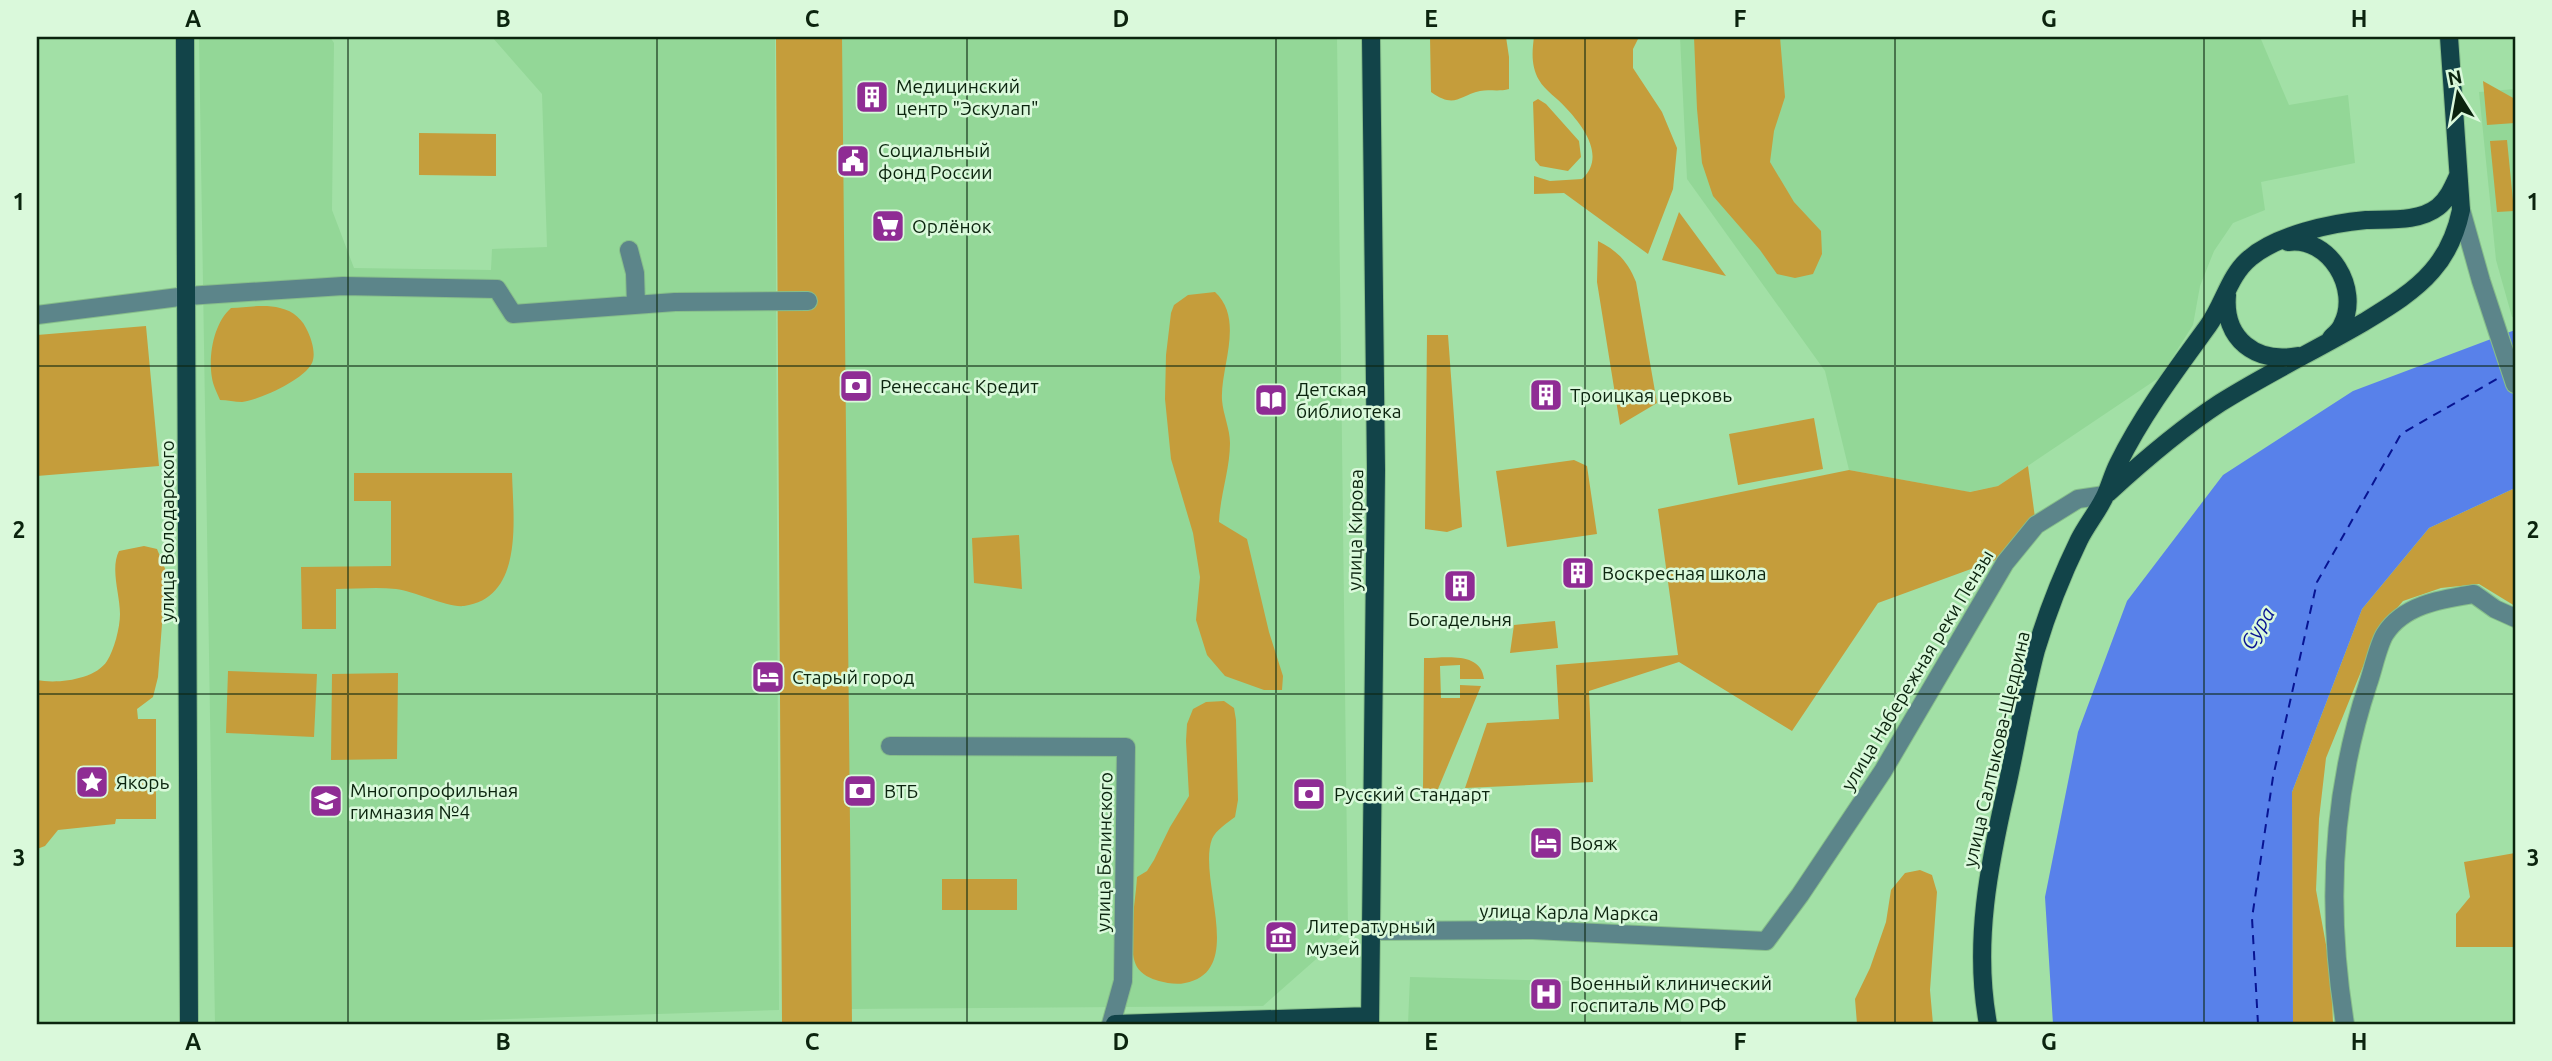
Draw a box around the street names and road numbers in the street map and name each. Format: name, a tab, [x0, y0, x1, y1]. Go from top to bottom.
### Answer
street label: улица Володарского	[156, 440, 178, 622]
street label: улица Кирова	[1343, 469, 1367, 591]
street label: улица Набережная реки Пензы	[1836, 546, 1998, 794]
street label: улица Салтыкова-Щедрина	[1958, 629, 2034, 869]
street label: улица Белинского	[1092, 772, 1116, 932]
street label: улица Карла Маркса	[1479, 899, 1659, 925]

